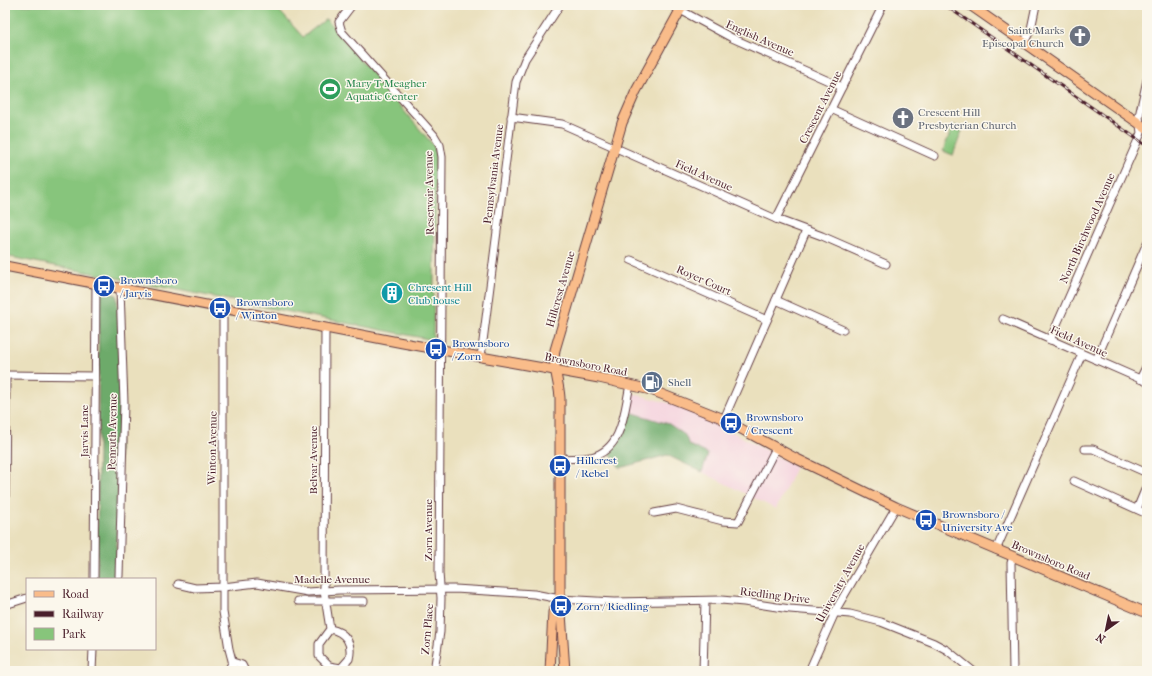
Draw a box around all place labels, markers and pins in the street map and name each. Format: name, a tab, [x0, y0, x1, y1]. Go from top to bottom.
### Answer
church icon: Saint Marks Episcopal Church	[1067, 23, 1093, 49]
place label: Saint Marks Episcopal Church	[982, 24, 1065, 50]
sports icon: Mary T Meagher Aquatic Center	[317, 76, 343, 102]
place label: Mary T Meagher Aquatic Center	[345, 77, 427, 103]
church icon: Crescent Hill Presbyterian Church	[890, 105, 916, 131]
place label: Crescent Hill Presbyterian Church	[918, 106, 1017, 132]
bus stop icon: Brownsboro / Jarvis	[91, 273, 117, 299]
place label: Brownsboro / Jarvis	[119, 274, 178, 300]
building icon: Chresent Hill Club house	[379, 280, 405, 306]
place label: Chresent Hill Club house	[408, 281, 472, 307]
bus stop icon: Brownsboro / Winton	[207, 295, 233, 321]
place label: Brownsboro / Winton	[235, 296, 294, 322]
bus stop icon: Brownsboro / Zorn	[423, 336, 449, 362]
place label: Brownsboro / Zorn	[451, 337, 510, 363]
fuel station icon: Shell	[639, 369, 665, 395]
place label: Shell	[668, 376, 691, 389]
bus stop icon: Brownsboro / Crescent	[718, 410, 744, 436]
place label: Brownsboro / Crescent	[745, 411, 804, 437]
bus stop icon: Hillcrest / Rebel	[547, 453, 573, 479]
place label: Hillcrest / Rebel	[575, 454, 617, 480]
bus stop icon: Brownsboro / University Ave	[913, 507, 939, 533]
place label: Brownsboro / University Ave	[942, 508, 1013, 534]
bus stop icon: Zorn / Riedling	[548, 593, 574, 619]
place label: Zorn / Riedling	[576, 600, 649, 613]

